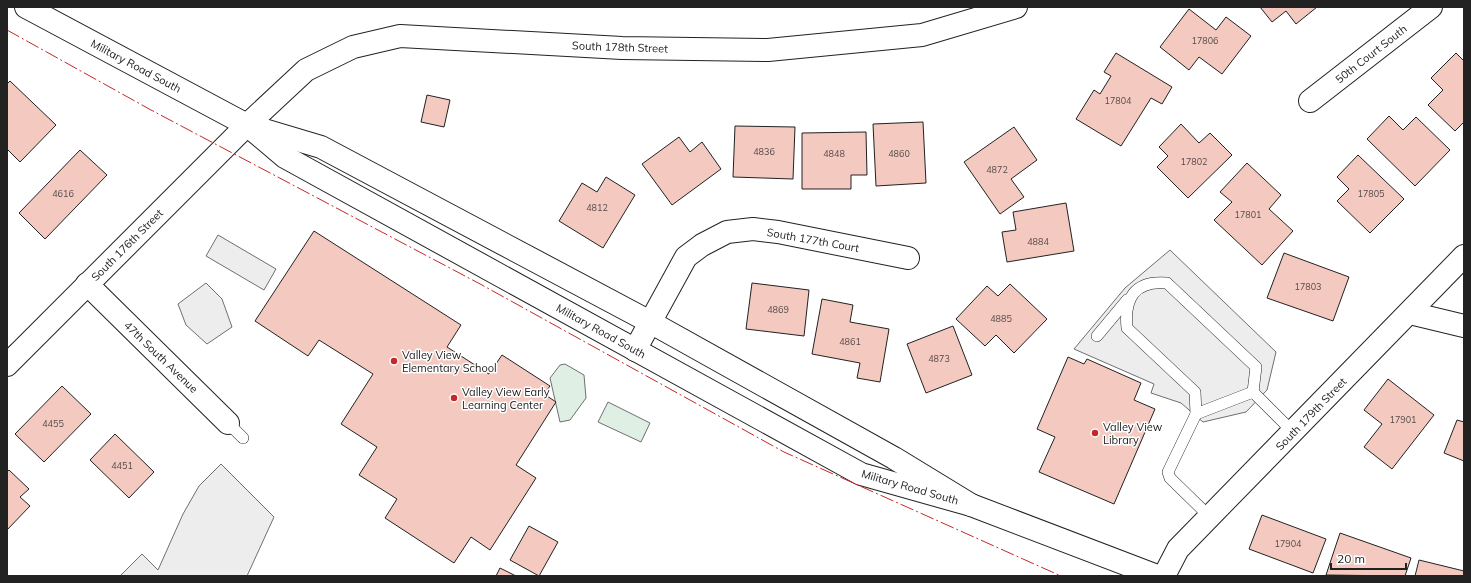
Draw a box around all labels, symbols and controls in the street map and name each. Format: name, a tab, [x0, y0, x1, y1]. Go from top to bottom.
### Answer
street label: 50th Court South	[1332, 22, 1410, 86]
house number: 17806	[1191, 35, 1219, 46]
street label: Military Road South	[88, 36, 184, 96]
street label: South 178th Street	[572, 38, 668, 56]
house number: 17804	[1104, 95, 1132, 106]
house number: 4836	[753, 146, 775, 157]
house number: 4848	[823, 148, 845, 159]
house number: 4860	[888, 148, 910, 159]
house number: 17802	[1180, 156, 1208, 167]
house number: 4872	[986, 164, 1008, 175]
house number: 4616	[52, 188, 74, 199]
house number: 17805	[1357, 188, 1385, 199]
house number: 4812	[586, 202, 608, 213]
street label: South 176th Street	[88, 206, 166, 284]
house number: 17801	[1234, 209, 1262, 220]
street label: South 177th Court	[766, 225, 860, 255]
house number: 4884	[1027, 236, 1049, 247]
house number: 17803	[1294, 281, 1322, 292]
street label: Military Road South	[554, 301, 648, 361]
house number: 4869	[767, 304, 789, 315]
house number: 4885	[990, 313, 1012, 324]
street label: 47th South Avenue	[121, 318, 201, 396]
house number: 4861	[839, 336, 861, 347]
place label: Valley View Elementary School	[402, 348, 497, 375]
house number: 4873	[928, 353, 950, 364]
marker: Valley View Elementary School	[389, 356, 399, 366]
street label: South 179th Street	[1273, 374, 1349, 453]
place label: Valley View Early Learning Center	[462, 385, 550, 412]
marker: Valley View Early Learning Center	[449, 393, 459, 403]
house number: 17901	[1389, 414, 1417, 425]
house number: 4455	[42, 418, 64, 429]
place label: Valley View Library	[1103, 420, 1163, 447]
marker: Valley View Library	[1090, 428, 1100, 438]
house number: 4451	[111, 460, 133, 471]
street label: Military Road South	[860, 466, 960, 508]
house number: 17904	[1274, 538, 1302, 549]
scale bar	[1331, 545, 1406, 571]
text: 20 m	[1337, 551, 1365, 566]

